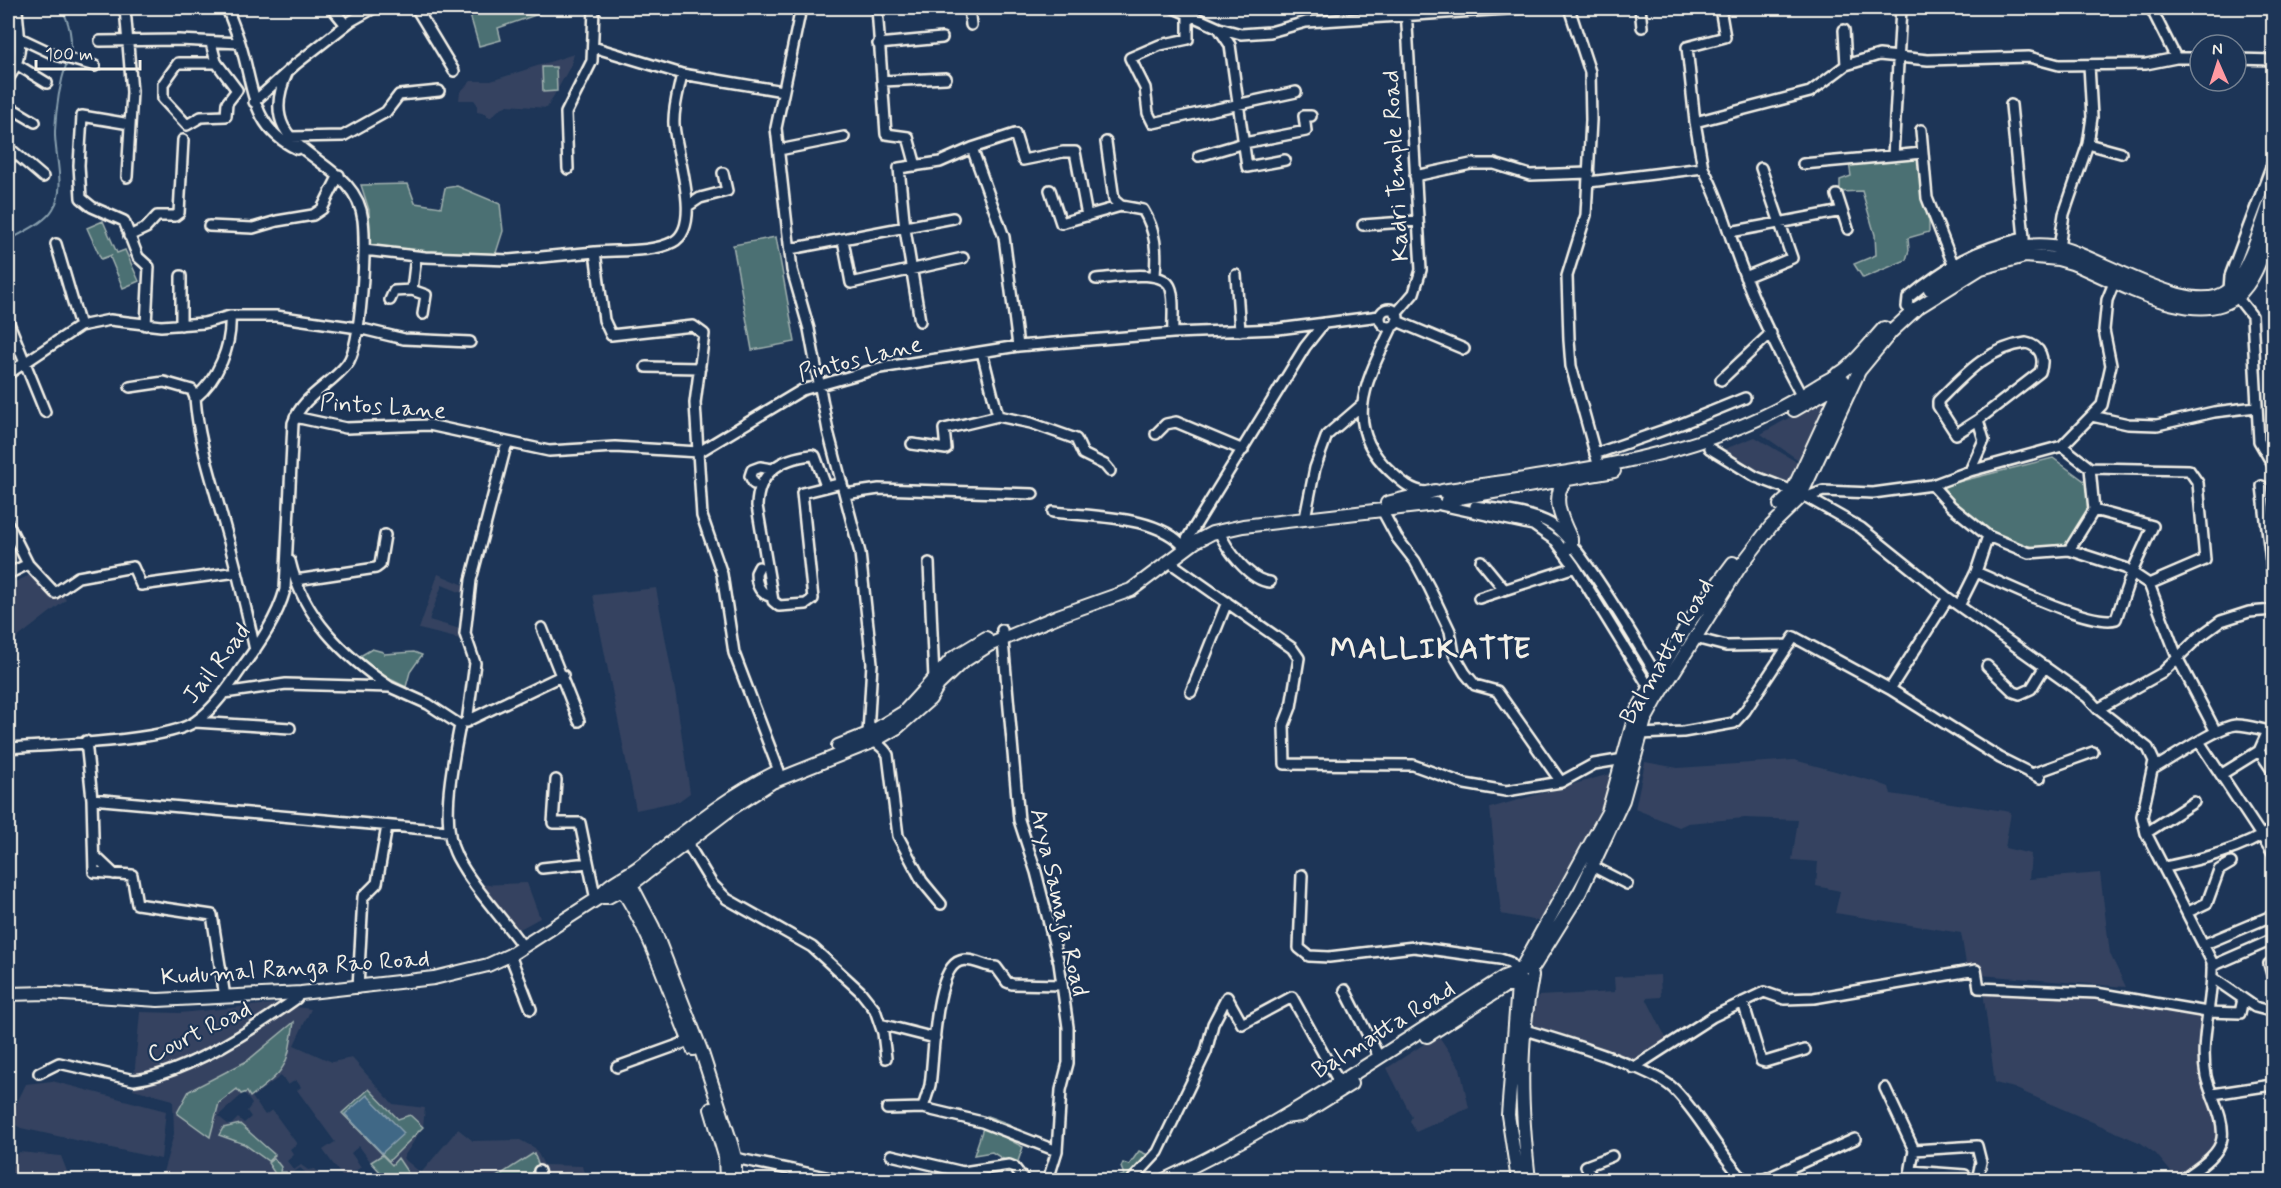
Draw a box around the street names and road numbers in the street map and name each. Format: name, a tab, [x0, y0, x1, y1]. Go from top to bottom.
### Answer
street label: Kadri Temple Road	[1376, 69, 1417, 262]
street label: Pintos Lane	[795, 329, 926, 390]
street label: Pintos Lane	[319, 388, 447, 427]
street label: Balmatta Road	[1613, 573, 1722, 730]
street label: Jail Road	[176, 618, 258, 710]
street label: Arya Samaja Road	[1022, 805, 1095, 999]
street label: Kudumal Ranga Rao Road	[160, 944, 431, 993]
street label: Balmatta Road	[1306, 974, 1461, 1087]
street label: Court Road	[142, 994, 257, 1071]

